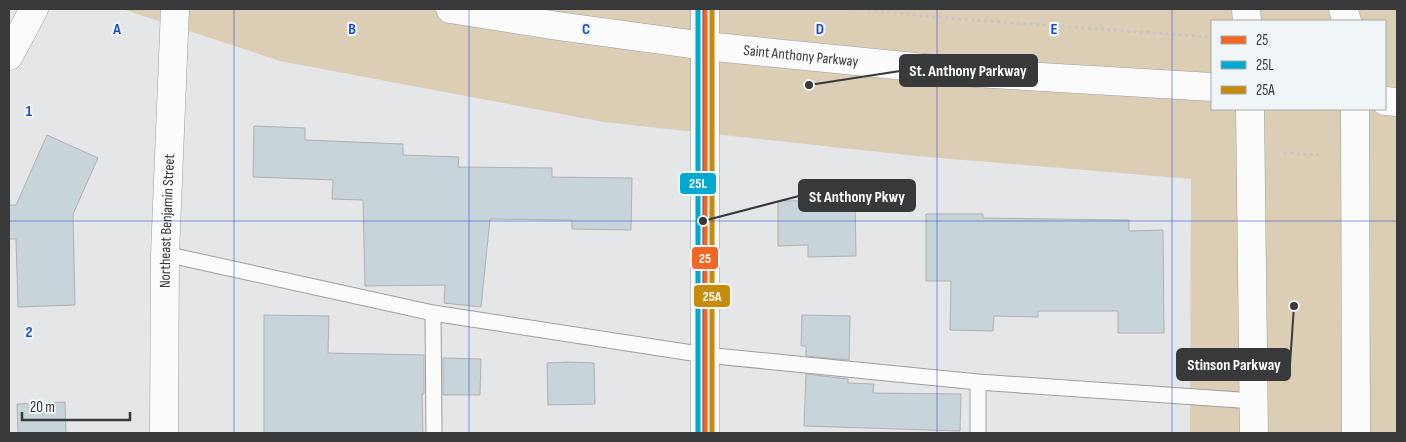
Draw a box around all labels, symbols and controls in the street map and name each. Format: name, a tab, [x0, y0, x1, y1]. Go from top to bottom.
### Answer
text: A	[112, 20, 121, 39]
text: B	[348, 20, 356, 39]
text: C	[582, 20, 590, 39]
text: D	[816, 20, 824, 39]
text: E	[1051, 20, 1058, 39]
legend	[1211, 20, 1386, 110]
text: 25	[1256, 31, 1268, 50]
street label: Saint Anthony Parkway	[743, 40, 859, 71]
callout: St. Anthony Parkway	[900, 55, 1037, 86]
text: 25L	[1256, 56, 1274, 75]
text: St. Anthony Parkway	[909, 62, 1027, 81]
text: 25A	[1256, 81, 1275, 100]
text: 1	[26, 102, 33, 121]
street label: Northeast Benjamin Street	[155, 153, 179, 288]
line badge: 25L	[679, 172, 717, 195]
text: 25L	[689, 175, 707, 192]
callout: St Anthony Pkwy	[799, 180, 915, 211]
text: St Anthony Pkwy	[809, 188, 905, 207]
line badge: 25	[691, 246, 719, 270]
text: 25	[699, 250, 711, 267]
line badge: 25A	[693, 284, 731, 308]
text: 25A	[703, 288, 722, 305]
text: 2	[25, 323, 33, 342]
callout: Stinson Parkway	[1177, 349, 1290, 380]
text: Stinson Parkway	[1187, 356, 1281, 375]
scale bar	[22, 390, 130, 422]
text: 20 m	[30, 398, 55, 417]

